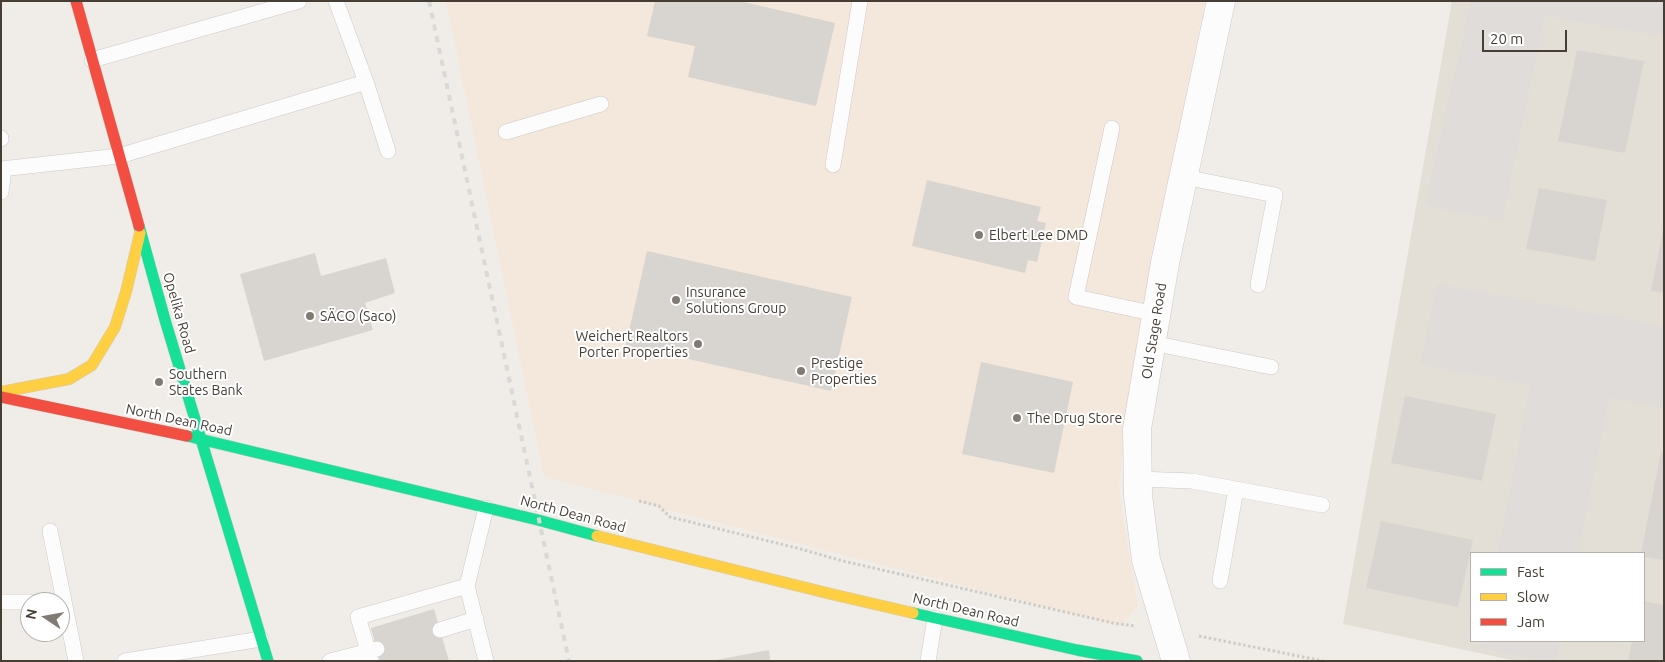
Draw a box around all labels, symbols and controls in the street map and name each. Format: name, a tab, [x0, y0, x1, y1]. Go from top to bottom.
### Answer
scale bar	[1485, 20, 1570, 52]
text: 20 m	[1490, 30, 1523, 47]
place label: Elbert Lee DMD	[989, 227, 1088, 243]
marker: Elbert Lee DMD	[973, 229, 985, 241]
street label: Opelika Road	[159, 271, 199, 355]
street label: Old Stage Road	[1138, 282, 1170, 380]
place label: Insurance Solutions Group	[686, 284, 787, 316]
marker: Insurance Solutions Group	[670, 294, 682, 306]
place label: SÄCO (Saco)	[320, 308, 396, 324]
marker: SÄCO (Saco)	[304, 310, 316, 322]
place label: Weichert Realtors Porter Properties	[576, 328, 688, 361]
marker: Weichert Realtors Porter Properties	[692, 338, 704, 350]
place label: Prestige Properties	[811, 355, 877, 388]
marker: Prestige Properties	[795, 365, 807, 377]
place label: Southern States Bank	[169, 366, 243, 398]
marker: Southern States Bank	[153, 376, 165, 388]
street label: North Dean Road	[124, 401, 234, 439]
place label: The Drug Store	[1027, 410, 1122, 426]
marker: The Drug Store	[1011, 412, 1023, 424]
street label: North Dean Road	[518, 492, 628, 536]
legend	[1470, 552, 1645, 642]
text: Fast	[1517, 563, 1544, 580]
text: Slow	[1517, 588, 1549, 605]
street label: North Dean Road	[911, 590, 1021, 630]
north arrow	[20, 592, 70, 642]
text: N	[22, 607, 40, 621]
text: Jam	[1517, 613, 1545, 630]

